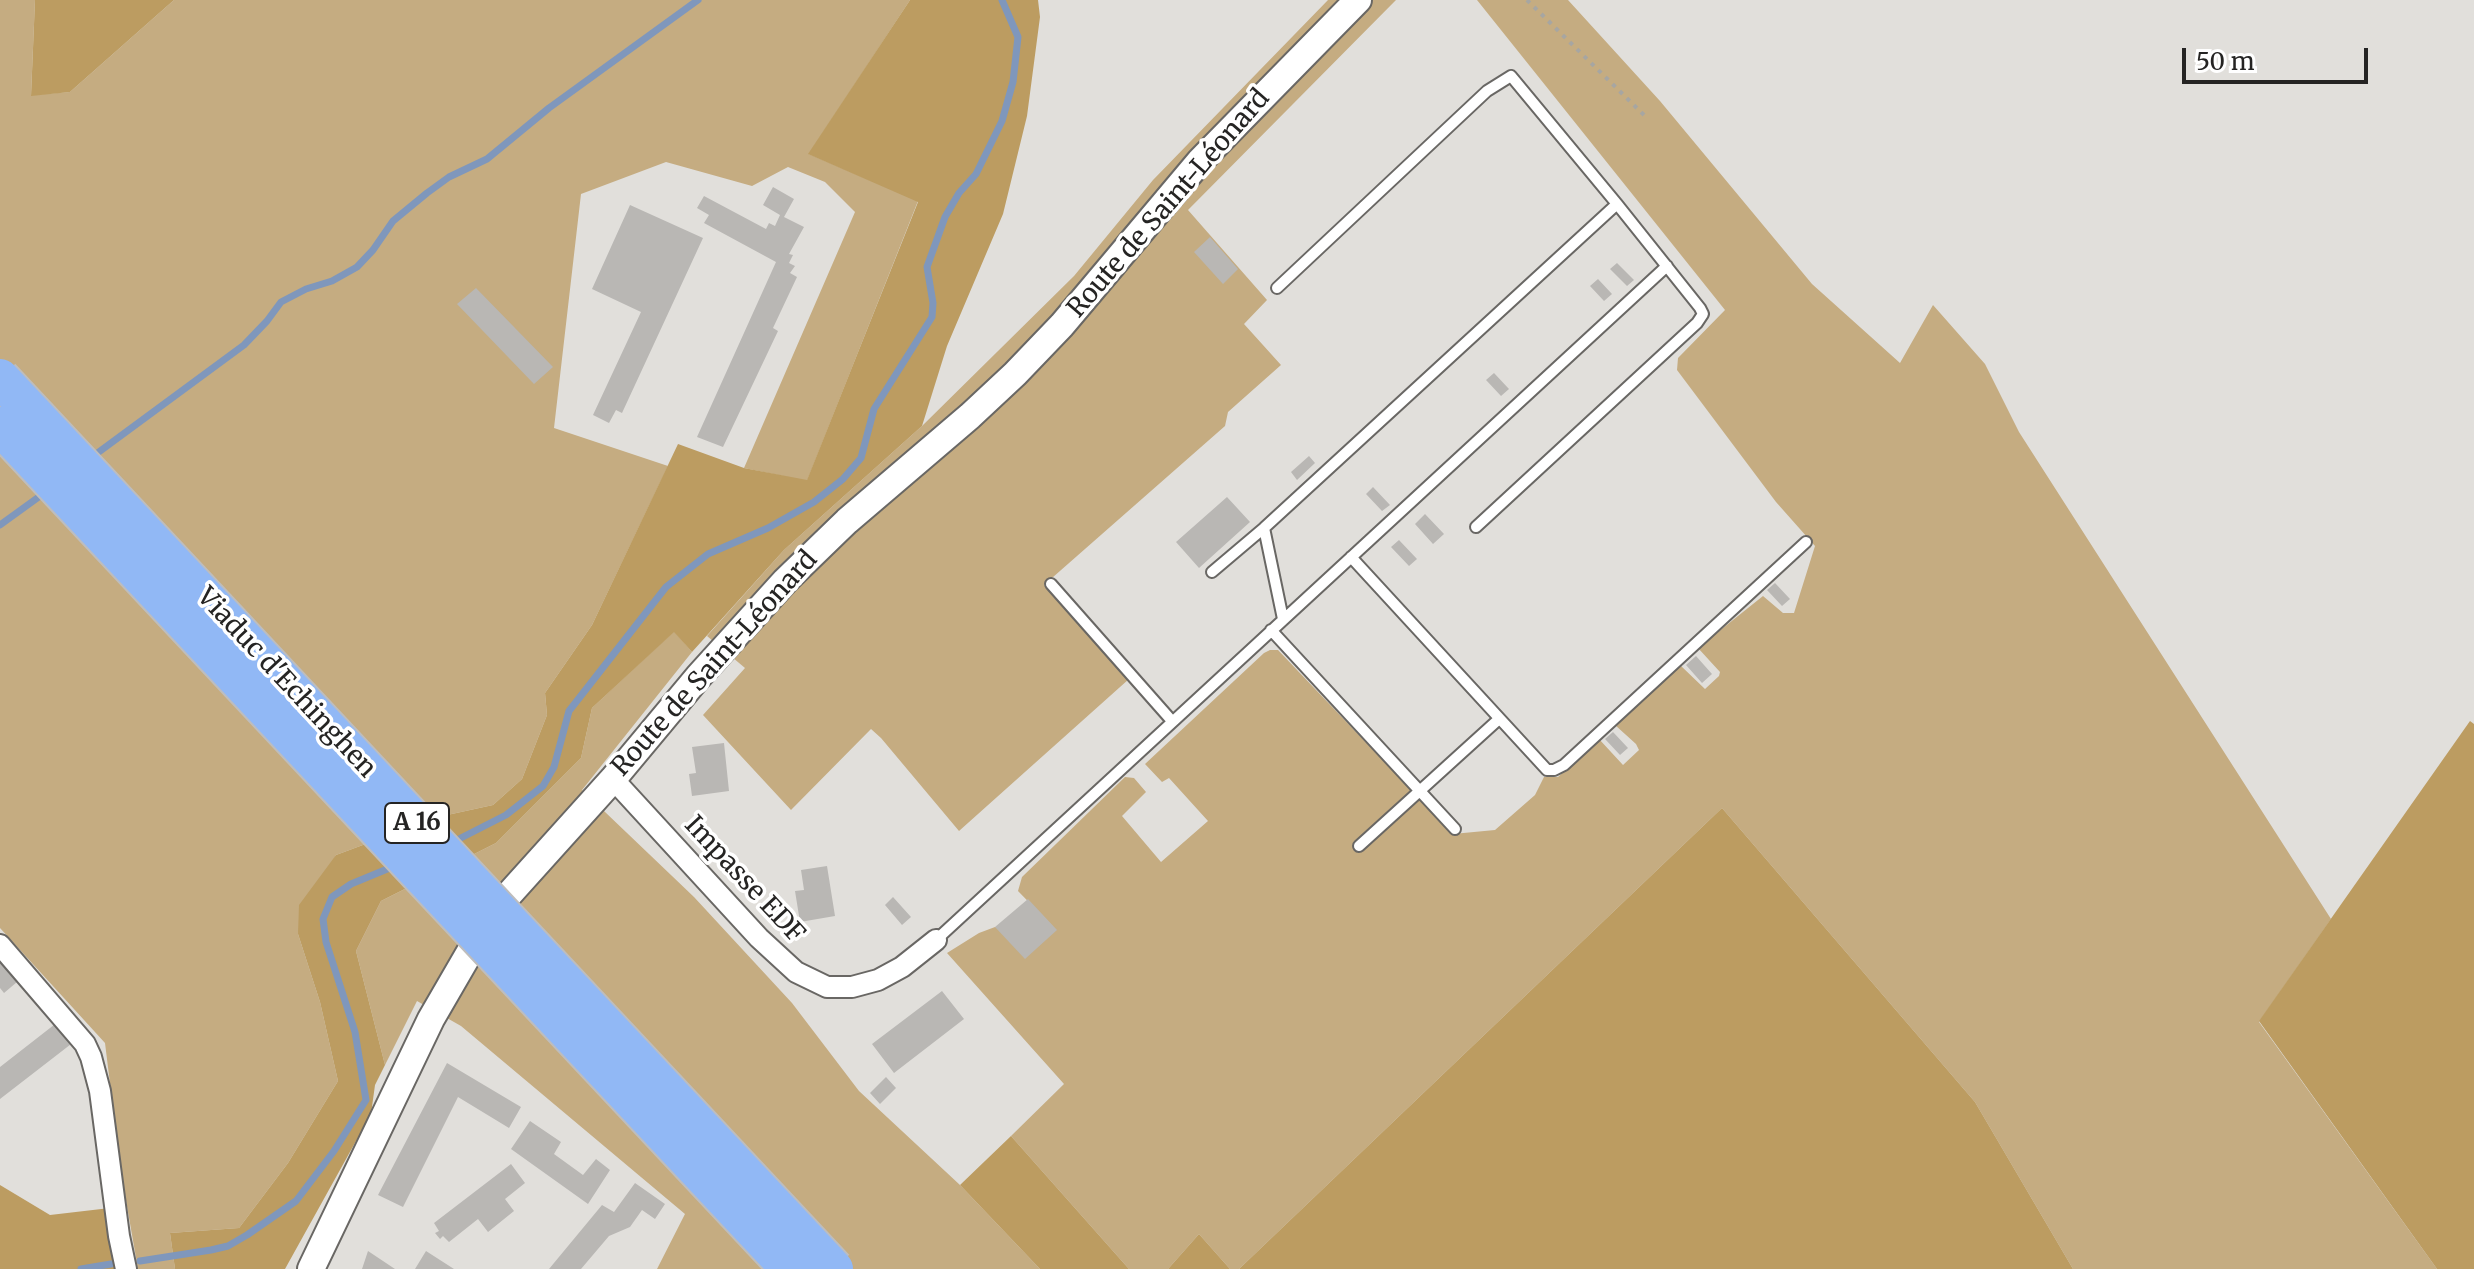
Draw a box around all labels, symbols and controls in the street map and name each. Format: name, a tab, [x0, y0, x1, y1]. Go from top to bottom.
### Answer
scale bar	[2186, 32, 2372, 82]
text: 50 m	[2196, 46, 2255, 77]
street label: Route de Saint-Léonard	[1061, 84, 1277, 324]
street label: Route de Saint-Léonard	[606, 545, 824, 783]
street label: Viaduc d'Echinghen	[190, 581, 382, 785]
road number: A 16	[385, 803, 449, 843]
street label: Impasse EDF	[677, 810, 811, 950]

